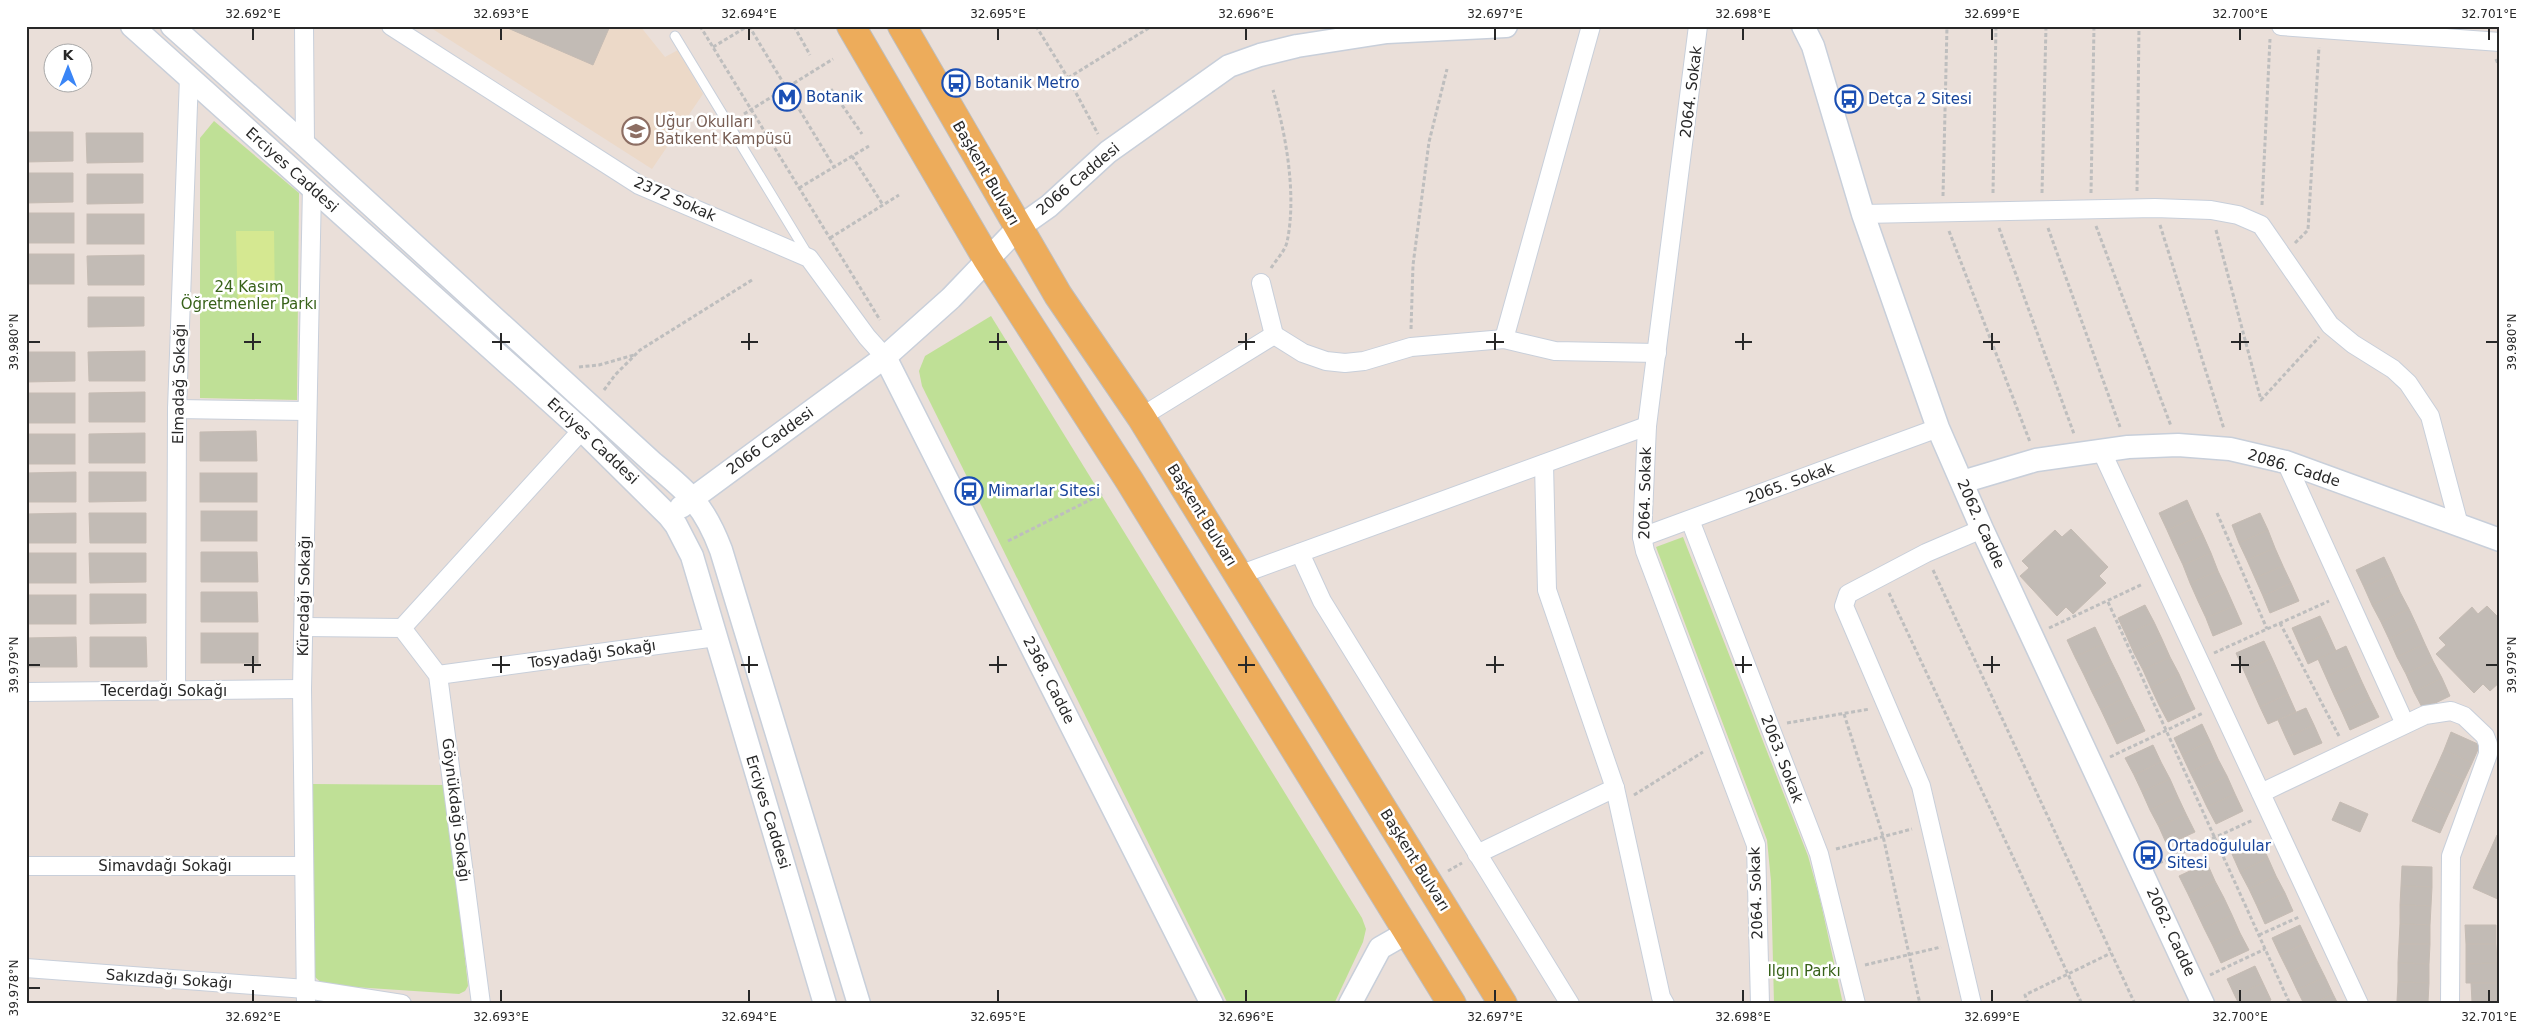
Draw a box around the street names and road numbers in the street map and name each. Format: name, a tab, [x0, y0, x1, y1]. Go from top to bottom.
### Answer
street label: 2064. Sokak	[1676, 45, 1706, 139]
street label: Başkent Bulvarı	[949, 118, 1023, 228]
street label: Erciyes Caddesi	[242, 124, 342, 216]
street label: 2066 Caddesi	[1033, 139, 1123, 219]
street label: 2372 Sokak	[631, 173, 719, 225]
street label: Elmadağ Sokağı	[169, 324, 189, 444]
street label: Erciyes Caddesi	[544, 394, 642, 488]
street label: 2066 Caddesi	[723, 403, 817, 479]
street label: 2086. Cadde	[2246, 445, 2342, 491]
street label: 2064. Sokak	[1635, 446, 1655, 540]
street label: 2065. Sokak	[1743, 459, 1837, 507]
street label: Başkent Bulvarı	[1163, 461, 1241, 569]
street label: 2062. Cadde	[1953, 477, 2009, 571]
street label: Küredağı Sokağı	[294, 535, 314, 657]
street label: 2368. Cadde	[1019, 633, 1079, 727]
street label: Tosyadağı Sokağı	[526, 636, 657, 672]
street label: Tecerdağı Sokağı	[100, 682, 227, 700]
street label: 2063. Sokak	[1757, 712, 1807, 806]
street label: Göynükdağı Sokağı	[438, 737, 474, 883]
street label: Erciyes Caddesi	[742, 753, 794, 871]
street label: Başkent Bulvarı	[1376, 806, 1454, 914]
street label: 2064. Sokak	[1745, 846, 1767, 940]
street label: Simavdağı Sokağı	[98, 857, 232, 875]
street label: 2062. Cadde	[2143, 885, 2199, 979]
street label: Sakızdağı Sokağı	[105, 966, 233, 992]

